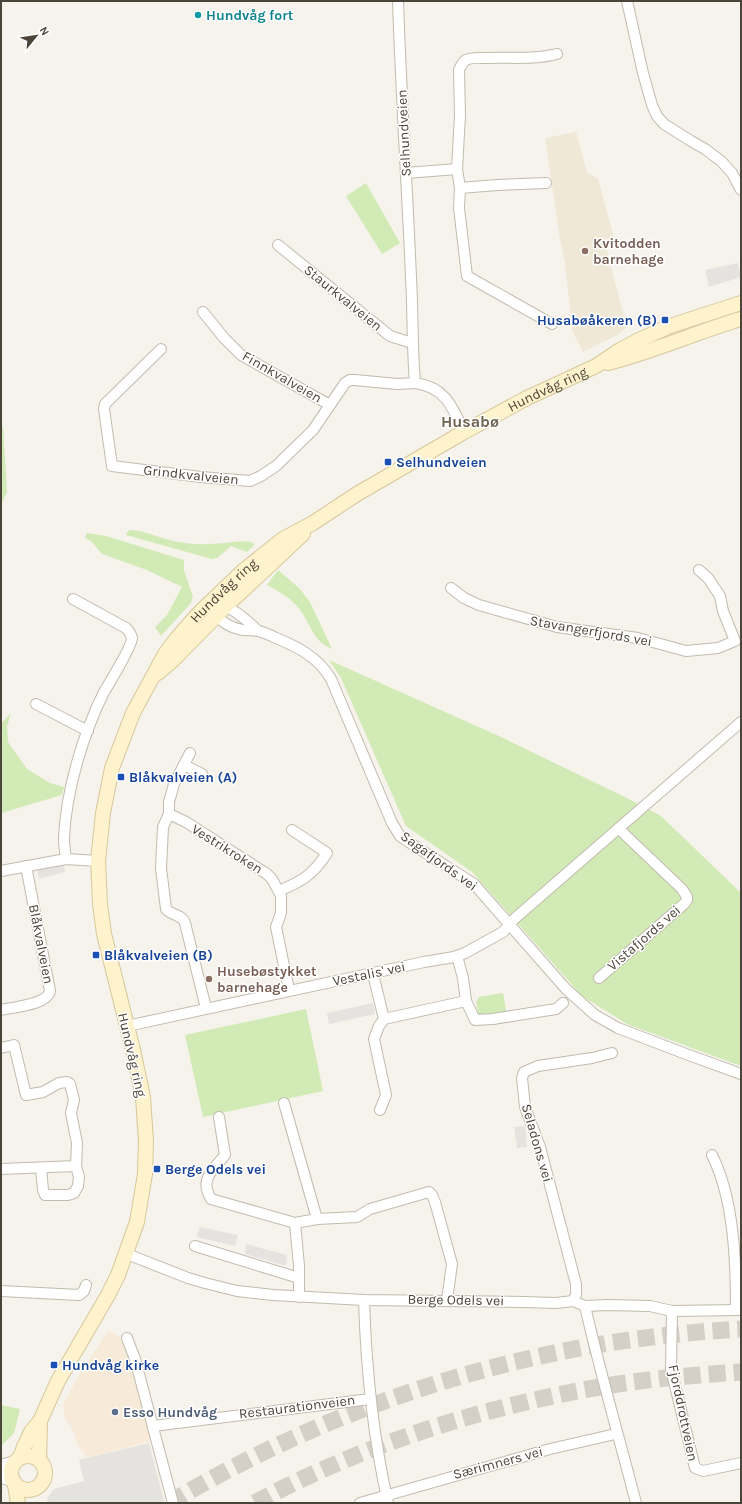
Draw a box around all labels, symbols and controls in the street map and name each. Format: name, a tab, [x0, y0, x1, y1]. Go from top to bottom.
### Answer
place label: Hundvåg fort	[206, 7, 294, 24]
marker: Hundvåg fort	[193, 10, 203, 20]
north arrow	[16, 16, 56, 56]
text: N	[37, 25, 52, 38]
street label: Selhundveien	[393, 89, 415, 177]
place label: Kvitodden barnehage	[593, 235, 664, 268]
marker: Kvitodden barnehage	[580, 246, 590, 256]
street label: Staurkvalveien	[301, 261, 385, 335]
place label: Husabøåkeren (B)	[537, 312, 657, 329]
marker: Husabøåkeren (B)	[660, 315, 670, 325]
street label: Finnkvalveien	[239, 347, 325, 407]
street label: Hundvåg ring	[505, 363, 590, 415]
district label: Husabø	[441, 412, 499, 431]
place label: Selhundveien	[396, 454, 487, 471]
marker: Selhundveien	[383, 457, 393, 467]
street label: Grindkvalveien	[143, 462, 239, 488]
street label: Hundvåg ring	[186, 555, 261, 626]
street label: Stavangerfjords vei	[529, 612, 653, 650]
place label: Blåkvalveien (A)	[129, 769, 237, 786]
marker: Blåkvalveien (A)	[116, 772, 126, 782]
street label: Vestrikroken	[188, 820, 266, 878]
street label: Sagafjords vei	[397, 827, 481, 895]
street label: Vistafjords vei	[604, 902, 684, 974]
street label: Blåkvalveien	[25, 903, 57, 985]
place label: Blåkvalveien (B)	[104, 947, 213, 964]
marker: Blåkvalveien (B)	[91, 950, 101, 960]
street label: Vestalis' vei	[331, 958, 407, 990]
place label: Husebøstykket barnehage	[217, 963, 317, 996]
marker: Husebøstykket barnehage	[204, 974, 214, 984]
street label: Hundvåg ring	[114, 1011, 150, 1099]
street label: Seladons vei	[518, 1102, 556, 1184]
place label: Berge Odels vei	[165, 1161, 266, 1178]
marker: Berge Odels vei	[152, 1164, 162, 1174]
street label: Berge Odels vei	[408, 1291, 504, 1309]
place label: Hundvåg kirke	[62, 1357, 159, 1374]
marker: Hundvåg kirke	[49, 1360, 59, 1370]
street label: Fjorddrottveien	[664, 1363, 702, 1463]
street label: Restaurationveien	[238, 1391, 356, 1423]
place label: Esso Hundvåg	[123, 1404, 217, 1421]
marker: Esso Hundvåg	[110, 1407, 120, 1417]
street label: Særimners vei	[451, 1443, 545, 1483]

